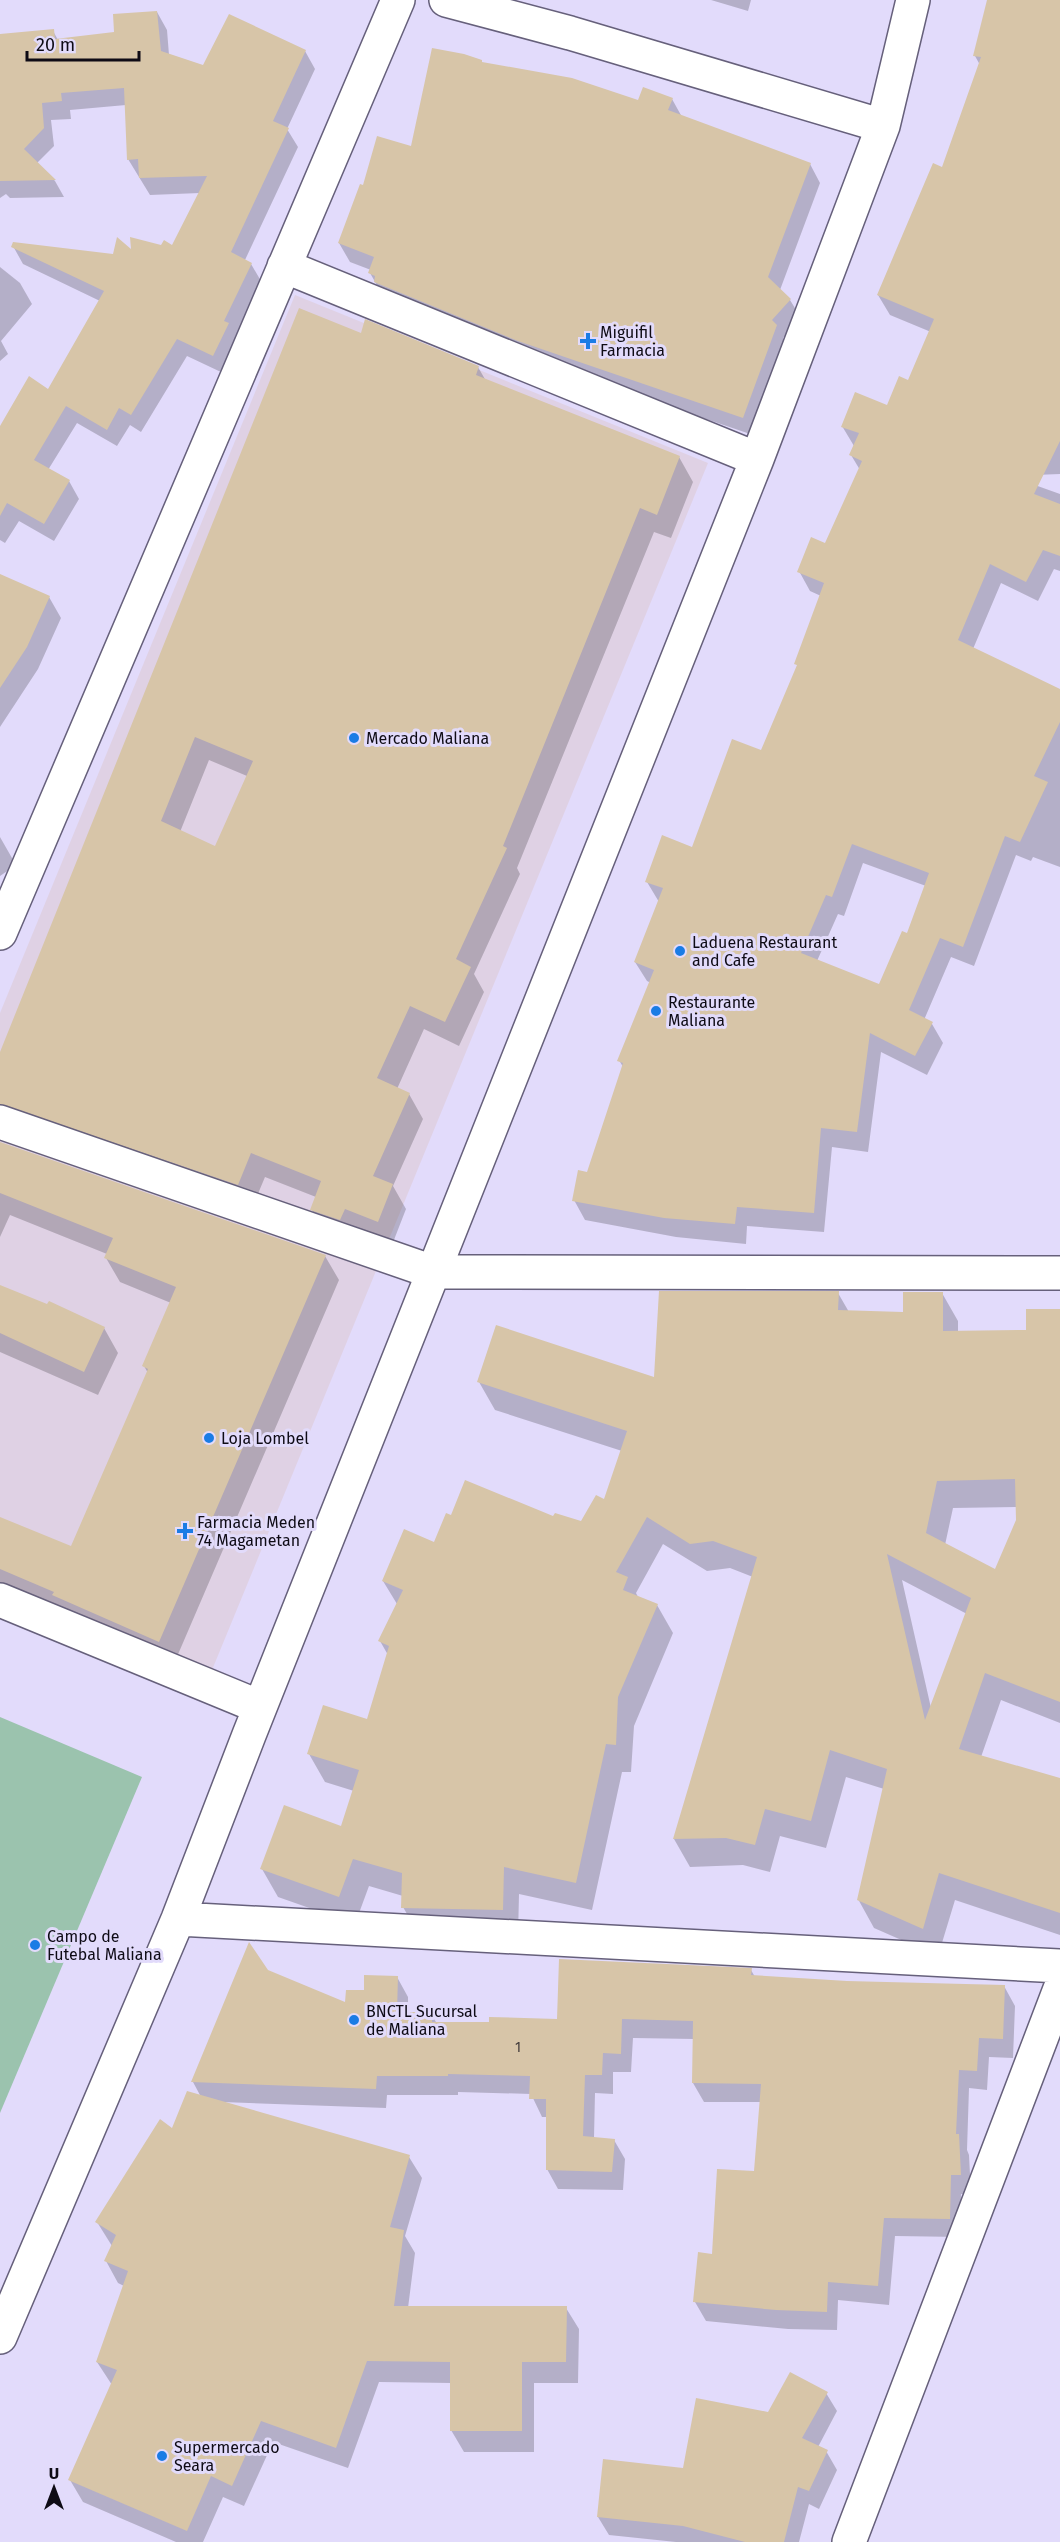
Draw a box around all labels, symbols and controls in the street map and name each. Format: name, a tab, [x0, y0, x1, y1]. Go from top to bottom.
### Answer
scale bar	[27, 24, 140, 62]
text: 20 m	[36, 34, 75, 56]
place label: Miguifil Farmacia	[600, 323, 665, 360]
marker: Miguifil Farmacia	[581, 334, 595, 348]
place label: Mercado Maliana	[366, 729, 489, 748]
marker: Mercado Maliana	[347, 731, 361, 745]
place label: Laduena Restaurant and Cafe	[692, 933, 837, 970]
marker: Laduena Restaurant and Cafe	[673, 944, 687, 958]
place label: Restaurante Maliana	[668, 993, 755, 1030]
marker: Restaurante Maliana	[649, 1004, 663, 1018]
place label: Loja Lombel	[221, 1429, 309, 1448]
marker: Loja Lombel	[202, 1431, 216, 1445]
place label: Farmacia Meden 74 Magametan	[197, 1513, 315, 1550]
marker: Farmacia Meden 74 Magametan	[178, 1524, 192, 1538]
place label: Campo de Futebal Maliana	[47, 1927, 162, 1964]
marker: Campo de Futebal Maliana	[28, 1938, 42, 1952]
place label: BNCTL Sucursal de Maliana	[366, 2002, 478, 2039]
marker: BNCTL Sucursal de Maliana	[347, 2013, 361, 2027]
house number: 1	[515, 2039, 521, 2056]
place label: Supermercado Seara	[174, 2438, 280, 2475]
marker: Supermercado Seara	[155, 2449, 169, 2463]
north arrow	[24, 2458, 84, 2518]
text: U	[49, 2464, 59, 2483]

